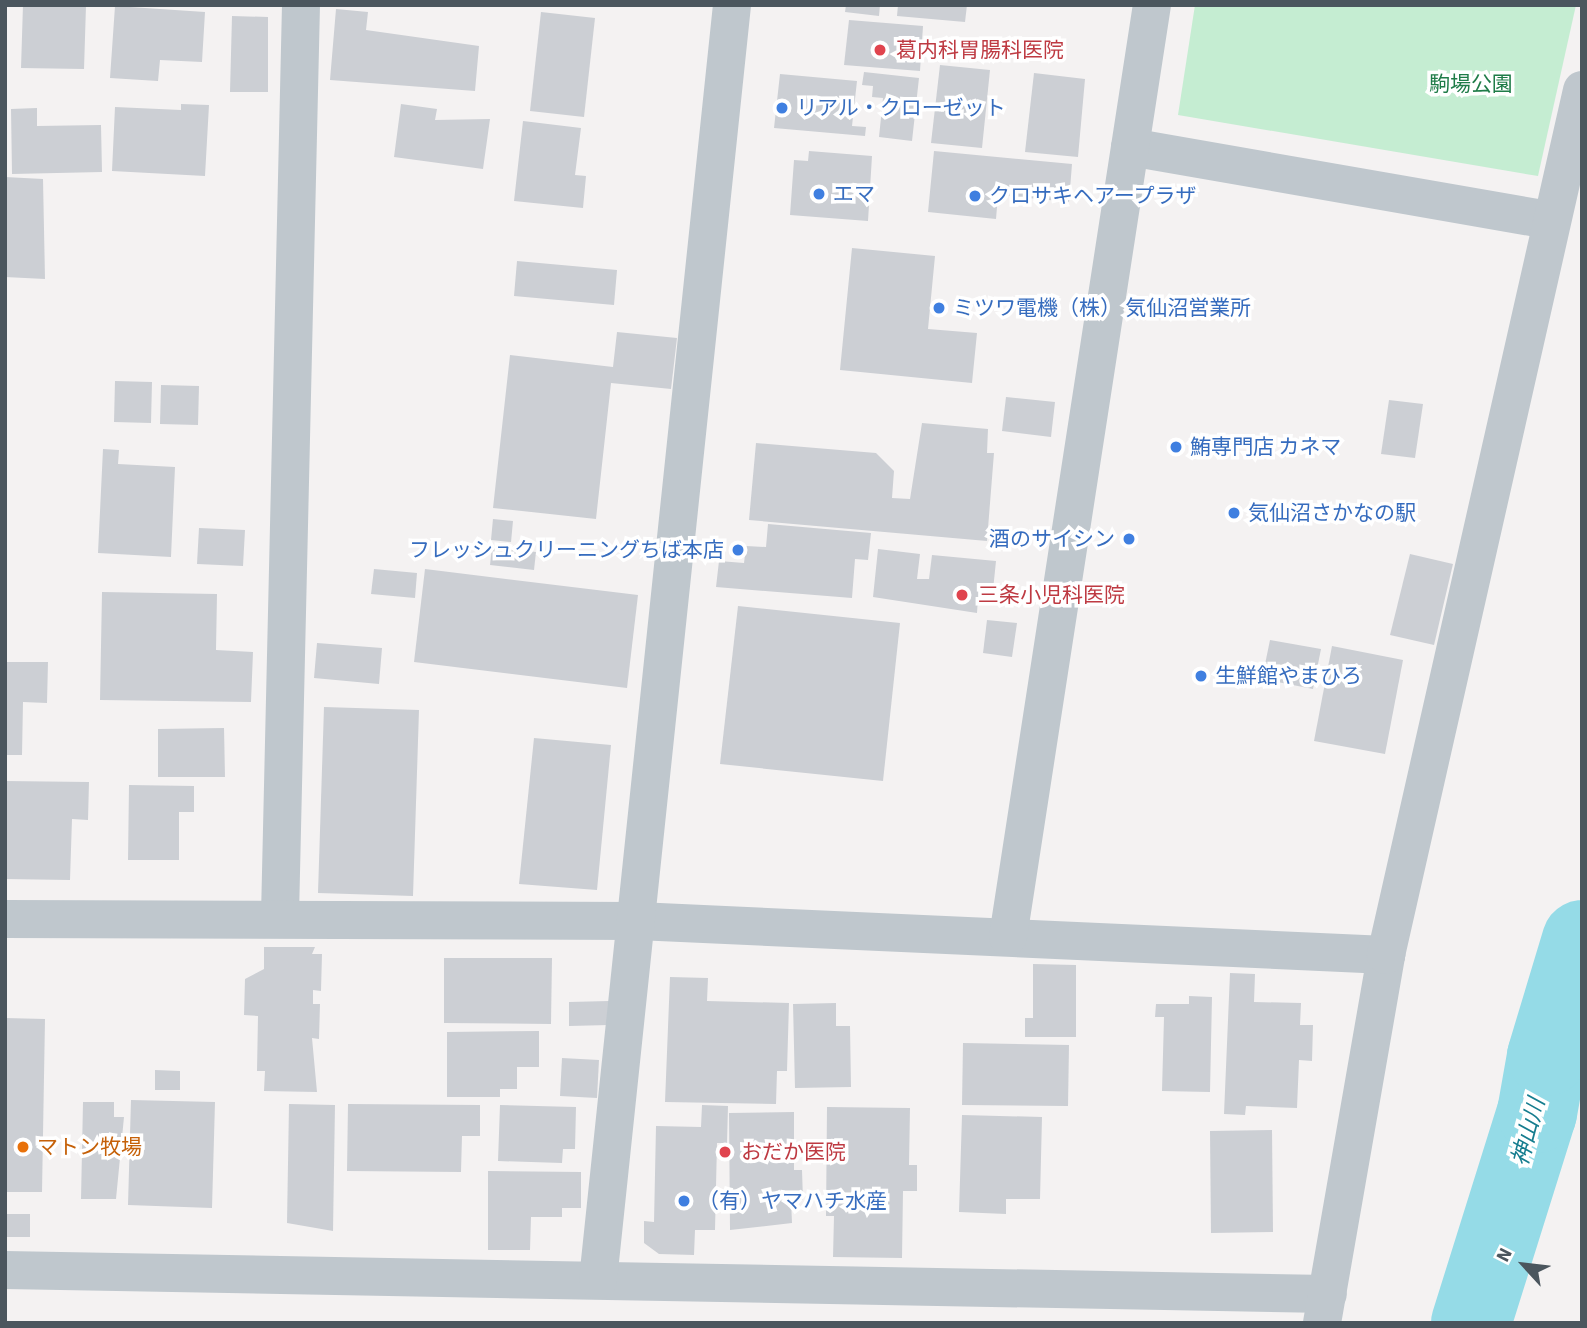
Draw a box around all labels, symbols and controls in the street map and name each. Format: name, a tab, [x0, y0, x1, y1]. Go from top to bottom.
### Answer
place label: 葛内科胃腸科医院	[896, 37, 1064, 63]
marker: 葛内科胃腸科医院	[870, 40, 890, 60]
park label: 駒場公園	[1429, 71, 1513, 97]
place label: リアル・クローゼット	[796, 95, 1006, 121]
marker: リアル・クローゼット	[774, 100, 790, 116]
place label: エマ	[833, 181, 875, 207]
place label: クロサキヘアープラザ	[989, 183, 1198, 209]
marker: エマ	[811, 186, 827, 202]
marker: クロサキヘアープラザ	[967, 188, 983, 204]
place label: ミツワ電機（株） 気仙沼営業所	[953, 295, 1251, 321]
marker: ミツワ電機（株） 気仙沼営業所	[931, 300, 947, 316]
place label: 鮪専門店 カネマ	[1190, 434, 1341, 460]
marker: 鮪専門店 カネマ	[1168, 439, 1184, 455]
place label: 気仙沼さかなの駅	[1248, 500, 1416, 526]
marker: 気仙沼さかなの駅	[1226, 505, 1242, 521]
place label: 酒のサイシン	[989, 526, 1115, 552]
marker: 酒のサイシン	[1121, 531, 1137, 547]
place label: フレッシュクリーニングちば本店	[409, 537, 724, 563]
marker: フレッシュクリーニングちば本店	[730, 542, 746, 558]
place label: 三条小児科医院	[978, 582, 1125, 608]
marker: 三条小児科医院	[952, 585, 972, 605]
place label: 生鮮館やまひろ	[1215, 663, 1362, 689]
marker: 生鮮館やまひろ	[1193, 668, 1209, 684]
water label: 神山川	[1507, 1095, 1551, 1169]
place label: マトン牧場	[37, 1134, 142, 1160]
marker: マトン牧場	[15, 1139, 31, 1155]
place label: おだか医院	[741, 1139, 846, 1165]
marker: おだか医院	[715, 1142, 735, 1162]
place label: （有）ヤマハチ水産	[698, 1188, 887, 1214]
marker: （有）ヤマハチ水産	[676, 1193, 692, 1209]
north arrow	[1489, 1230, 1559, 1300]
text: N	[1490, 1243, 1520, 1267]

